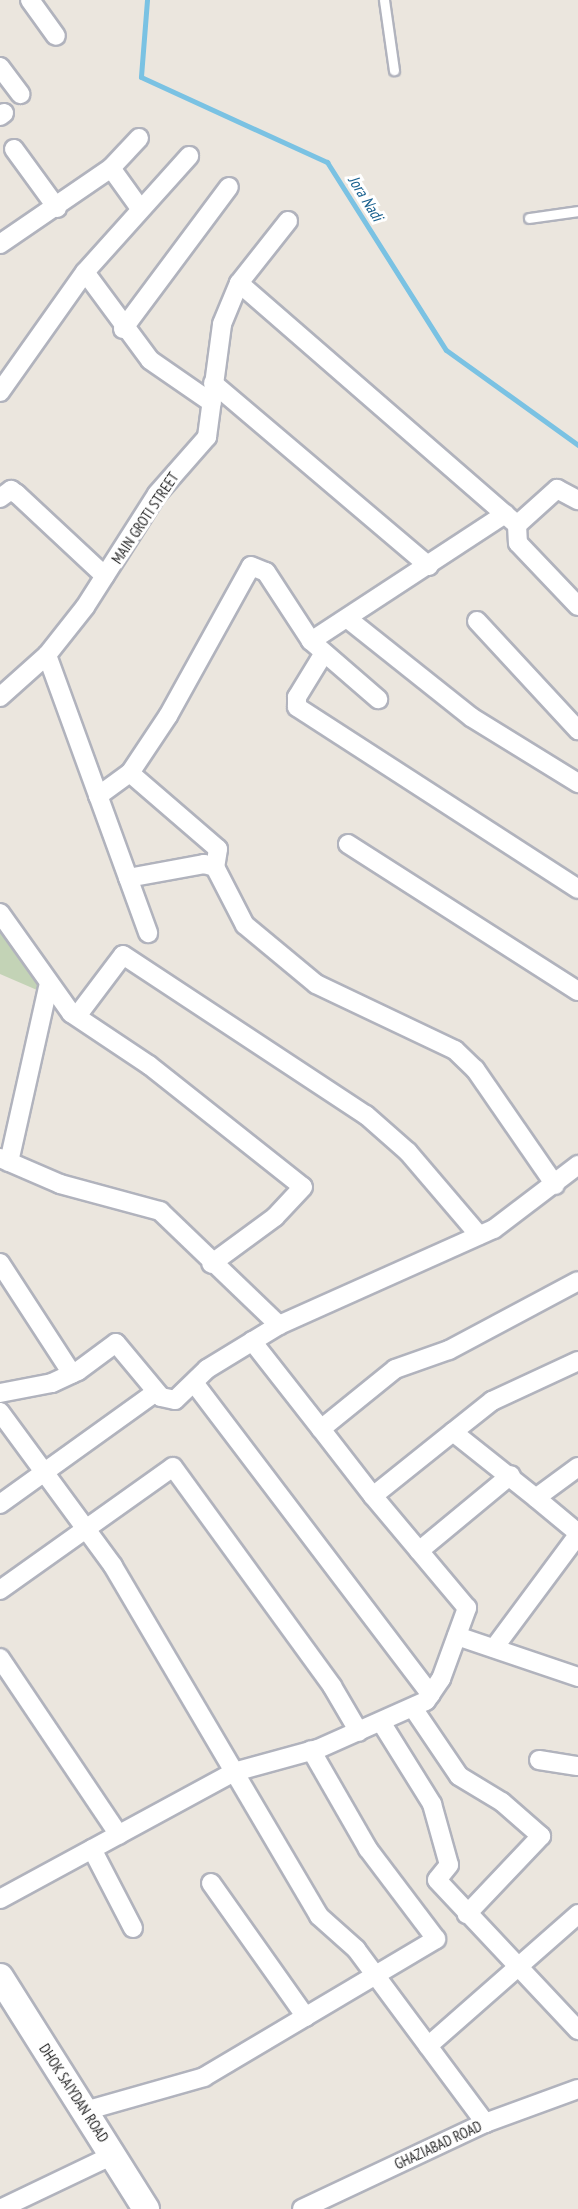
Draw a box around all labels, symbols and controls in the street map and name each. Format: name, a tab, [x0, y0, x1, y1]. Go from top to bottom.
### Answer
water label: Jora Nadi	[345, 172, 387, 224]
street label: MAIN GROTI STREET	[108, 469, 182, 567]
street label: DHOK SAIYDAN ROAD	[35, 2040, 113, 2146]
street label: GHAZIABAD ROAD	[391, 2117, 485, 2173]

